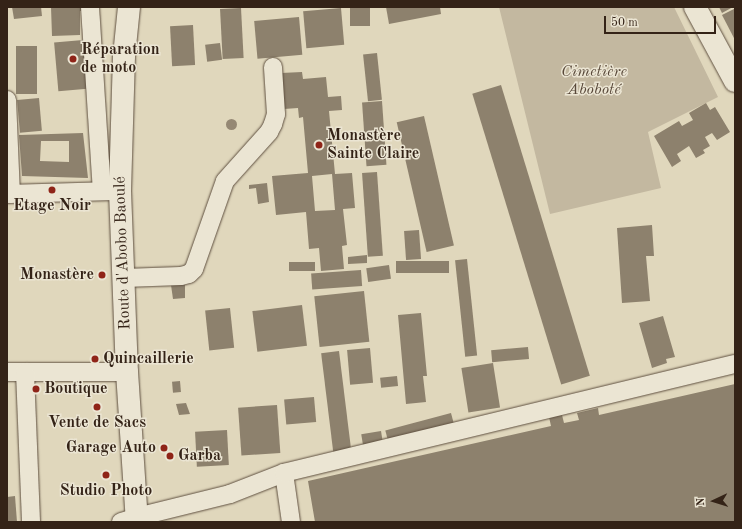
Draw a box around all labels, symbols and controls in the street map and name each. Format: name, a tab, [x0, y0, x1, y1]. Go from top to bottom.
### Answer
scale bar	[606, 8, 718, 34]
text: 50 m	[611, 17, 638, 29]
place label: Réparation de moto	[81, 40, 160, 78]
marker: Réparation de moto	[68, 54, 78, 64]
park label: Cimetière Aboboté	[561, 62, 627, 100]
place label: Monastère Sainte Claire	[327, 126, 419, 164]
marker: Monastère Sainte Claire	[314, 140, 324, 150]
street label: Route d'Abobo Baoulé	[111, 176, 135, 330]
marker: Etage Noir	[47, 185, 57, 195]
place label: Etage Noir	[13, 196, 91, 216]
place label: Monastère	[20, 265, 94, 285]
marker: Monastère	[97, 270, 107, 280]
place label: Quincaillerie	[103, 349, 194, 369]
marker: Quincaillerie	[90, 354, 100, 364]
place label: Boutique	[44, 379, 108, 399]
marker: Boutique	[31, 384, 41, 394]
marker: Vente de Sacs	[92, 402, 102, 412]
place label: Vente de Sacs	[48, 413, 146, 433]
place label: Garage Auto	[66, 438, 156, 458]
marker: Garage Auto	[159, 443, 169, 453]
place label: Garba	[178, 446, 221, 466]
marker: Garba	[165, 451, 175, 461]
marker: Studio Photo	[101, 470, 111, 480]
place label: Studio Photo	[60, 481, 152, 501]
north arrow	[694, 481, 734, 521]
text: N	[696, 497, 707, 506]

